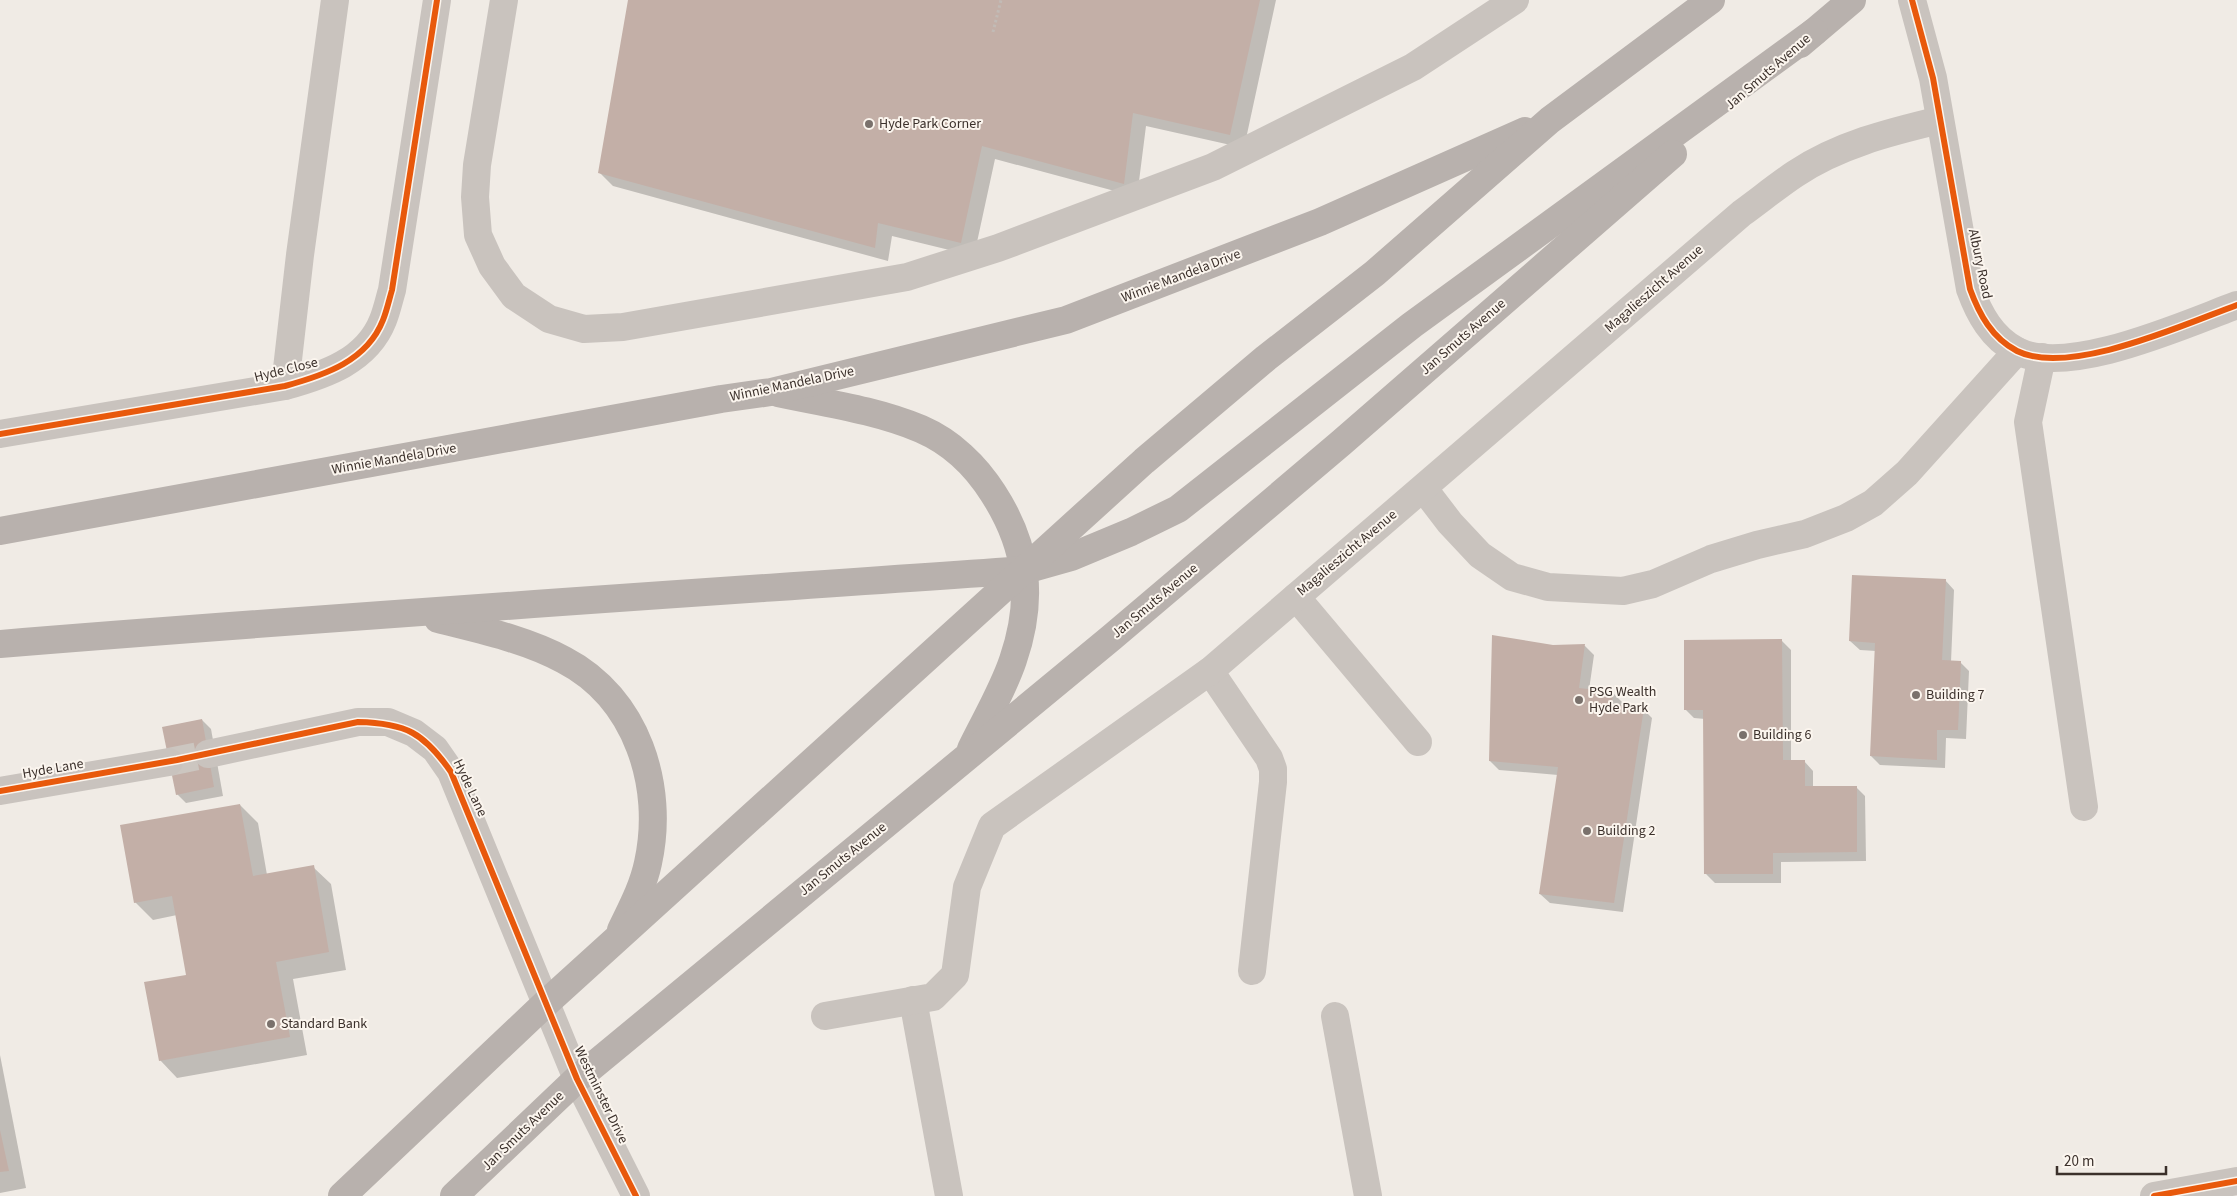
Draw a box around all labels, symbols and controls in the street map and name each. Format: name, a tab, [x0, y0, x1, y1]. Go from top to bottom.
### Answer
street label: Jan Smuts Avenue	[1721, 29, 1815, 115]
place label: Hyde Park Corner	[879, 114, 981, 134]
marker: Hyde Park Corner	[863, 118, 875, 130]
street label: Albury Road	[1963, 227, 1997, 301]
street label: Magalieszicht Avenue	[1600, 240, 1708, 338]
street label: Winnie Mandela Drive	[1118, 244, 1244, 308]
street label: Jan Smuts Avenue	[1416, 294, 1510, 380]
street label: Hyde Close	[252, 352, 320, 388]
street label: Winnie Mandela Drive	[728, 361, 856, 407]
street label: Winnie Mandela Drive	[330, 438, 458, 480]
street label: Magalieszicht Avenue	[1293, 505, 1401, 601]
street label: Jan Smuts Avenue	[1107, 559, 1203, 643]
place label: PSG Wealth Hyde Park	[1589, 682, 1656, 718]
place label: Building 7	[1926, 685, 1985, 705]
marker: Building 7	[1910, 689, 1922, 701]
marker: PSG Wealth Hyde Park	[1573, 694, 1585, 706]
place label: Building 6	[1753, 725, 1812, 745]
marker: Building 6	[1737, 729, 1749, 741]
street label: Hyde Lane	[21, 754, 85, 784]
street label: Hyde Lane	[448, 756, 492, 820]
street label: Jan Smuts Avenue	[795, 817, 891, 901]
place label: Building 2	[1597, 821, 1656, 841]
marker: Building 2	[1581, 825, 1593, 837]
place label: Standard Bank	[281, 1014, 367, 1034]
marker: Standard Bank	[265, 1018, 277, 1030]
street label: Westminster Drive	[569, 1043, 633, 1147]
street label: Jan Smuts Avenue	[477, 1086, 569, 1175]
scale bar	[2057, 1144, 2166, 1176]
text: 20 m	[2064, 1151, 2094, 1172]

